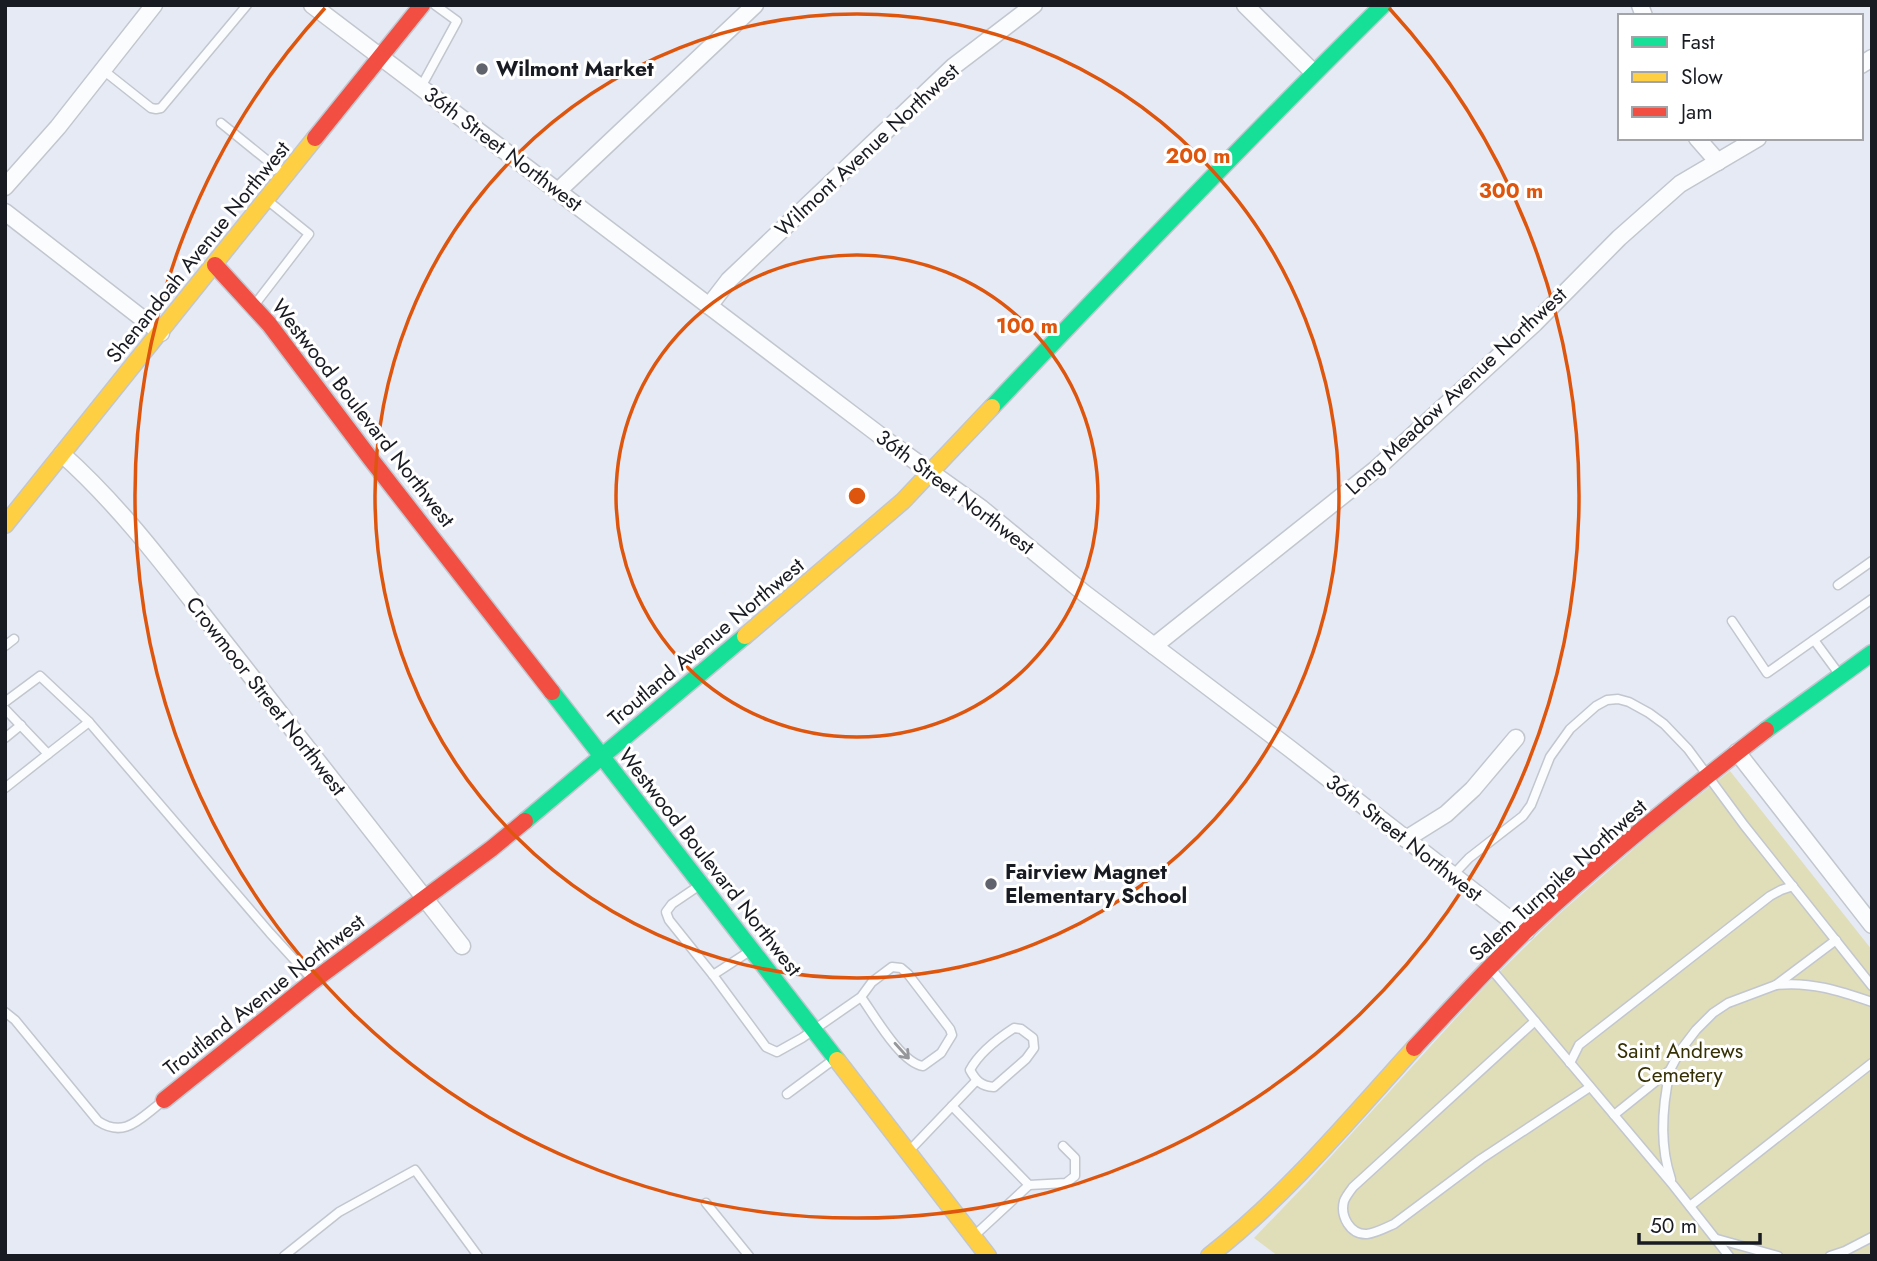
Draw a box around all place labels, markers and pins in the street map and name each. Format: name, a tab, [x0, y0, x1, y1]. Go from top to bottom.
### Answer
place label: Wilmont Market	[496, 54, 654, 84]
marker: Wilmont Market	[474, 61, 490, 77]
centre of rings	[845, 484, 869, 508]
place label: Fairview Magnet Elementary School	[1005, 857, 1187, 911]
marker: Fairview Magnet Elementary School	[983, 876, 999, 892]

